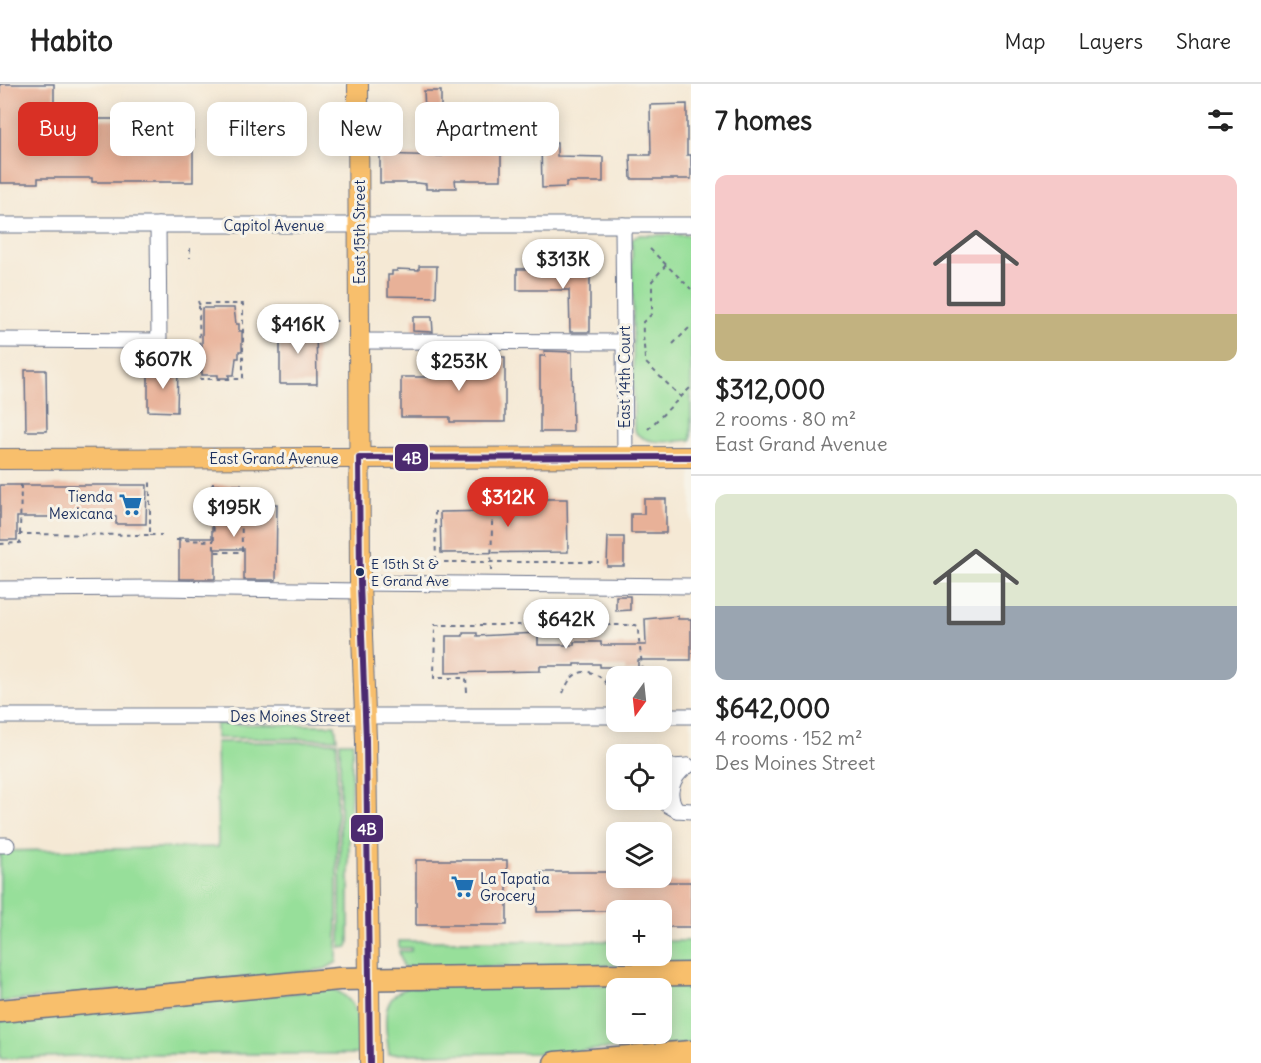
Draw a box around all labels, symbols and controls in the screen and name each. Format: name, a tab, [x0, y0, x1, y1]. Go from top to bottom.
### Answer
text: Habito	[30, 23, 113, 59]
text: Map	[1005, 28, 1045, 55]
text: Layers	[1078, 28, 1143, 55]
text: Share	[1176, 28, 1231, 55]
chip: Buy	[18, 102, 98, 156]
chip: Rent	[110, 102, 195, 156]
chip: Filters	[207, 102, 307, 156]
chip: New	[319, 102, 403, 156]
chip: Apartment	[415, 102, 559, 156]
text: 7 homes	[715, 104, 812, 137]
icon: filters	[1204, 104, 1237, 137]
street label: East 15th Street	[350, 180, 369, 284]
icon: home	[922, 214, 1030, 322]
street label: Capitol Avenue	[224, 216, 324, 235]
pin: $313K	[521, 239, 605, 290]
text: $313K	[536, 246, 590, 271]
pin: $416K	[256, 304, 340, 355]
text: $416K	[271, 311, 325, 336]
street label: East 14th Court	[615, 326, 634, 428]
pin: $607K	[121, 339, 205, 390]
pin: $253K	[417, 341, 501, 392]
text: $607K	[134, 346, 192, 371]
text: $253K	[430, 348, 488, 373]
text: $312,000	[715, 373, 825, 406]
text: 2 rooms · 80 m²	[715, 406, 856, 431]
text: East Grand Avenue	[715, 431, 887, 456]
line badge: 4B	[394, 443, 429, 472]
text: 4B	[402, 448, 422, 468]
street label: East Grand Avenue	[209, 449, 339, 468]
pin: $312K	[466, 477, 550, 528]
text: $312K	[481, 484, 535, 509]
place label: Tienda Mexicana	[49, 487, 113, 523]
pin: $195K	[192, 487, 276, 538]
supermarket icon: Tienda Mexicana	[118, 492, 144, 518]
text: $195K	[207, 494, 261, 519]
icon: home	[922, 533, 1030, 641]
place label: E 15th St & E Grand Ave	[371, 555, 449, 590]
marker: E 15th St & E Grand Ave	[354, 566, 366, 578]
pin: $642K	[524, 599, 608, 650]
text: $642K	[537, 606, 595, 631]
north arrow	[606, 666, 672, 732]
map controls	[606, 666, 672, 1044]
text: $642,000	[715, 692, 830, 725]
street label: Des Moines Street	[230, 707, 350, 726]
text: 4 rooms · 152 m²	[715, 725, 863, 750]
button: locate	[606, 744, 672, 810]
text: Des Moines Street	[715, 750, 875, 775]
line badge: 4B	[350, 814, 384, 843]
text: 4B	[357, 819, 377, 839]
button: layers	[606, 822, 672, 888]
place label: La Tapatia Grocery	[480, 869, 550, 905]
supermarket icon: La Tapatia Grocery	[449, 874, 475, 900]
button: +	[606, 900, 672, 966]
button: −	[606, 978, 672, 1044]

